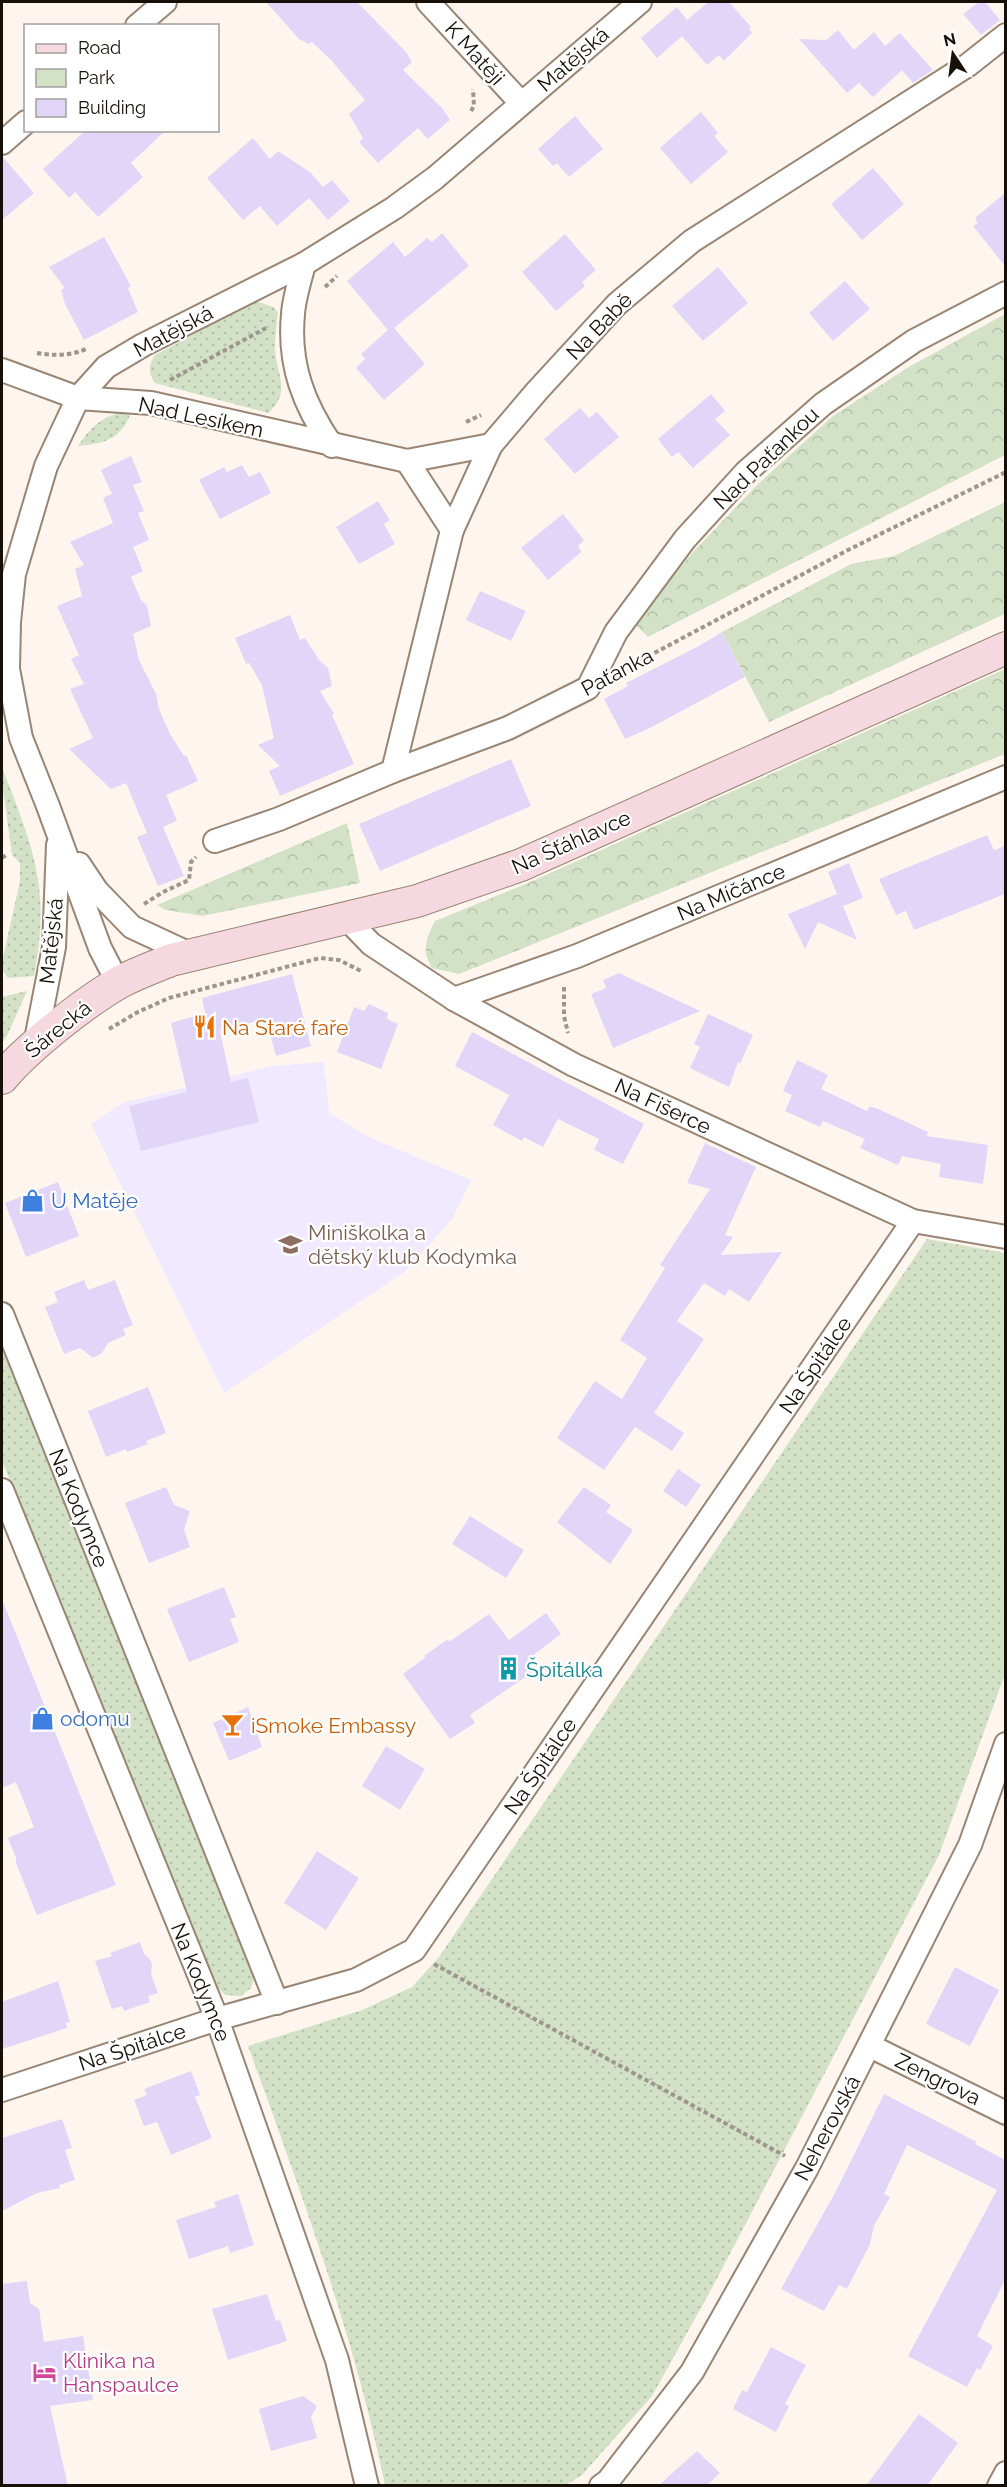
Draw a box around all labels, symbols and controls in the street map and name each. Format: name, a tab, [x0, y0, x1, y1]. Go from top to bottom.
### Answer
street label: K Matěji	[440, 16, 510, 90]
street label: Matějská	[532, 21, 614, 97]
legend	[24, 24, 219, 132]
north arrow	[923, 24, 983, 84]
text: N	[942, 29, 958, 51]
text: Road	[78, 37, 121, 58]
text: Park	[78, 67, 115, 88]
text: Building	[78, 97, 146, 118]
street label: Na Babě	[561, 287, 637, 365]
street label: Matějská	[129, 300, 217, 362]
street label: Nad Lesíkem	[136, 392, 266, 442]
street label: Nad Paťankou	[708, 402, 824, 514]
street label: Paťanka	[577, 643, 657, 701]
street label: Na Šťáhlavce	[508, 805, 634, 879]
street label: Na Míčánce	[673, 858, 789, 926]
street label: Matějská	[34, 897, 68, 985]
street label: Šárecká	[20, 995, 96, 1063]
restaurant icon: Na Staré faře	[191, 1014, 217, 1040]
place label: Na Staré faře	[222, 1015, 348, 1040]
street label: Na Fišerce	[611, 1073, 715, 1139]
shop icon: U Matěje	[20, 1187, 46, 1213]
place label: U Matěje	[51, 1188, 138, 1213]
place label: Miniškolka a dětský klub Kodymka	[308, 1220, 517, 1269]
school or university icon: Miniškolka a dětský klub Kodymka	[277, 1231, 303, 1257]
street label: Na Špitálce	[774, 1312, 856, 1418]
street label: Na Kodymce	[44, 1445, 114, 1571]
building icon: Špitálka	[495, 1656, 521, 1682]
place label: Špitálka	[526, 1657, 603, 1682]
shop icon: odomu	[29, 1705, 55, 1731]
place label: odomu	[60, 1706, 130, 1731]
bar icon: iSmoke Embassy	[220, 1712, 246, 1738]
place label: iSmoke Embassy	[251, 1713, 416, 1738]
street label: Na Špitálce	[499, 1713, 581, 1819]
street label: Na Kodymce	[166, 1919, 236, 2045]
street label: Na Špitálce	[75, 2018, 189, 2076]
street label: Zengrova	[891, 2048, 985, 2110]
street label: Neherovská	[789, 2071, 865, 2185]
place label: Klinika na Hanspaulce	[63, 2348, 179, 2397]
hotel icon: Klinika na Hanspaulce	[32, 2359, 58, 2385]

